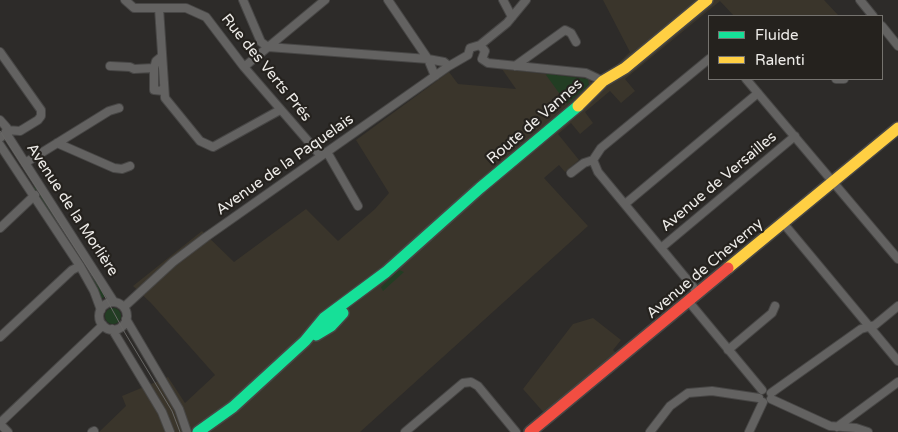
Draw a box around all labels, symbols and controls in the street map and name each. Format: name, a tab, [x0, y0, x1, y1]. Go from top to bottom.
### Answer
street label: Rue des Verts Prés	[217, 11, 315, 125]
legend	[708, 15, 883, 80]
text: Fluide	[755, 26, 799, 44]
text: Ralenti	[755, 51, 805, 69]
street label: Route de Vannes	[484, 76, 586, 168]
street label: Avenue de la Paquelais	[213, 111, 357, 219]
street label: Avenue de Versailles	[657, 128, 781, 236]
street label: Avenue de la Morlière	[22, 140, 122, 280]
street label: Avenue de Cheverny	[643, 215, 767, 323]

